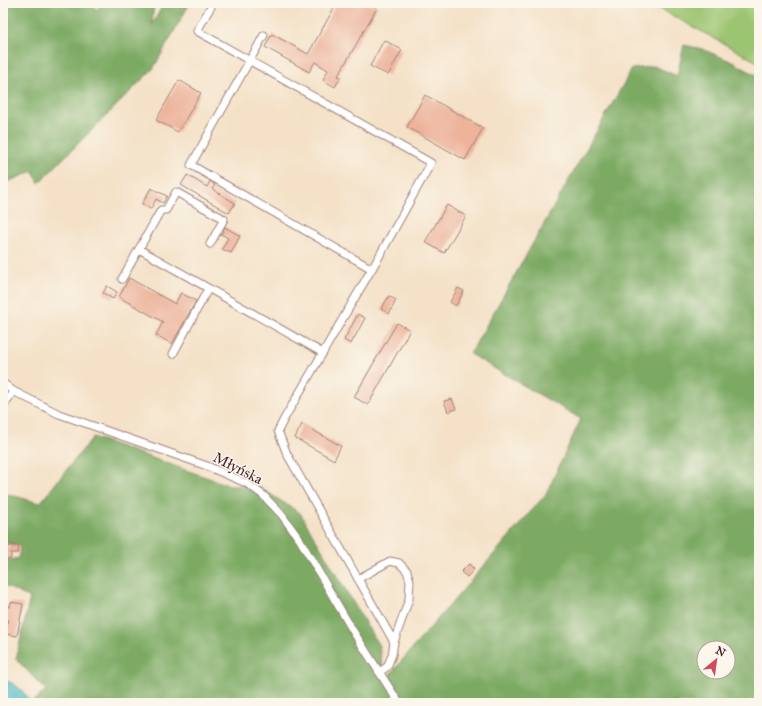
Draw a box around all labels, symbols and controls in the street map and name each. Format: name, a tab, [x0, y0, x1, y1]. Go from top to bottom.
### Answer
street label: Młyńska	[210, 448, 266, 488]
north arrow	[696, 640, 736, 680]
text: N	[713, 644, 728, 660]

